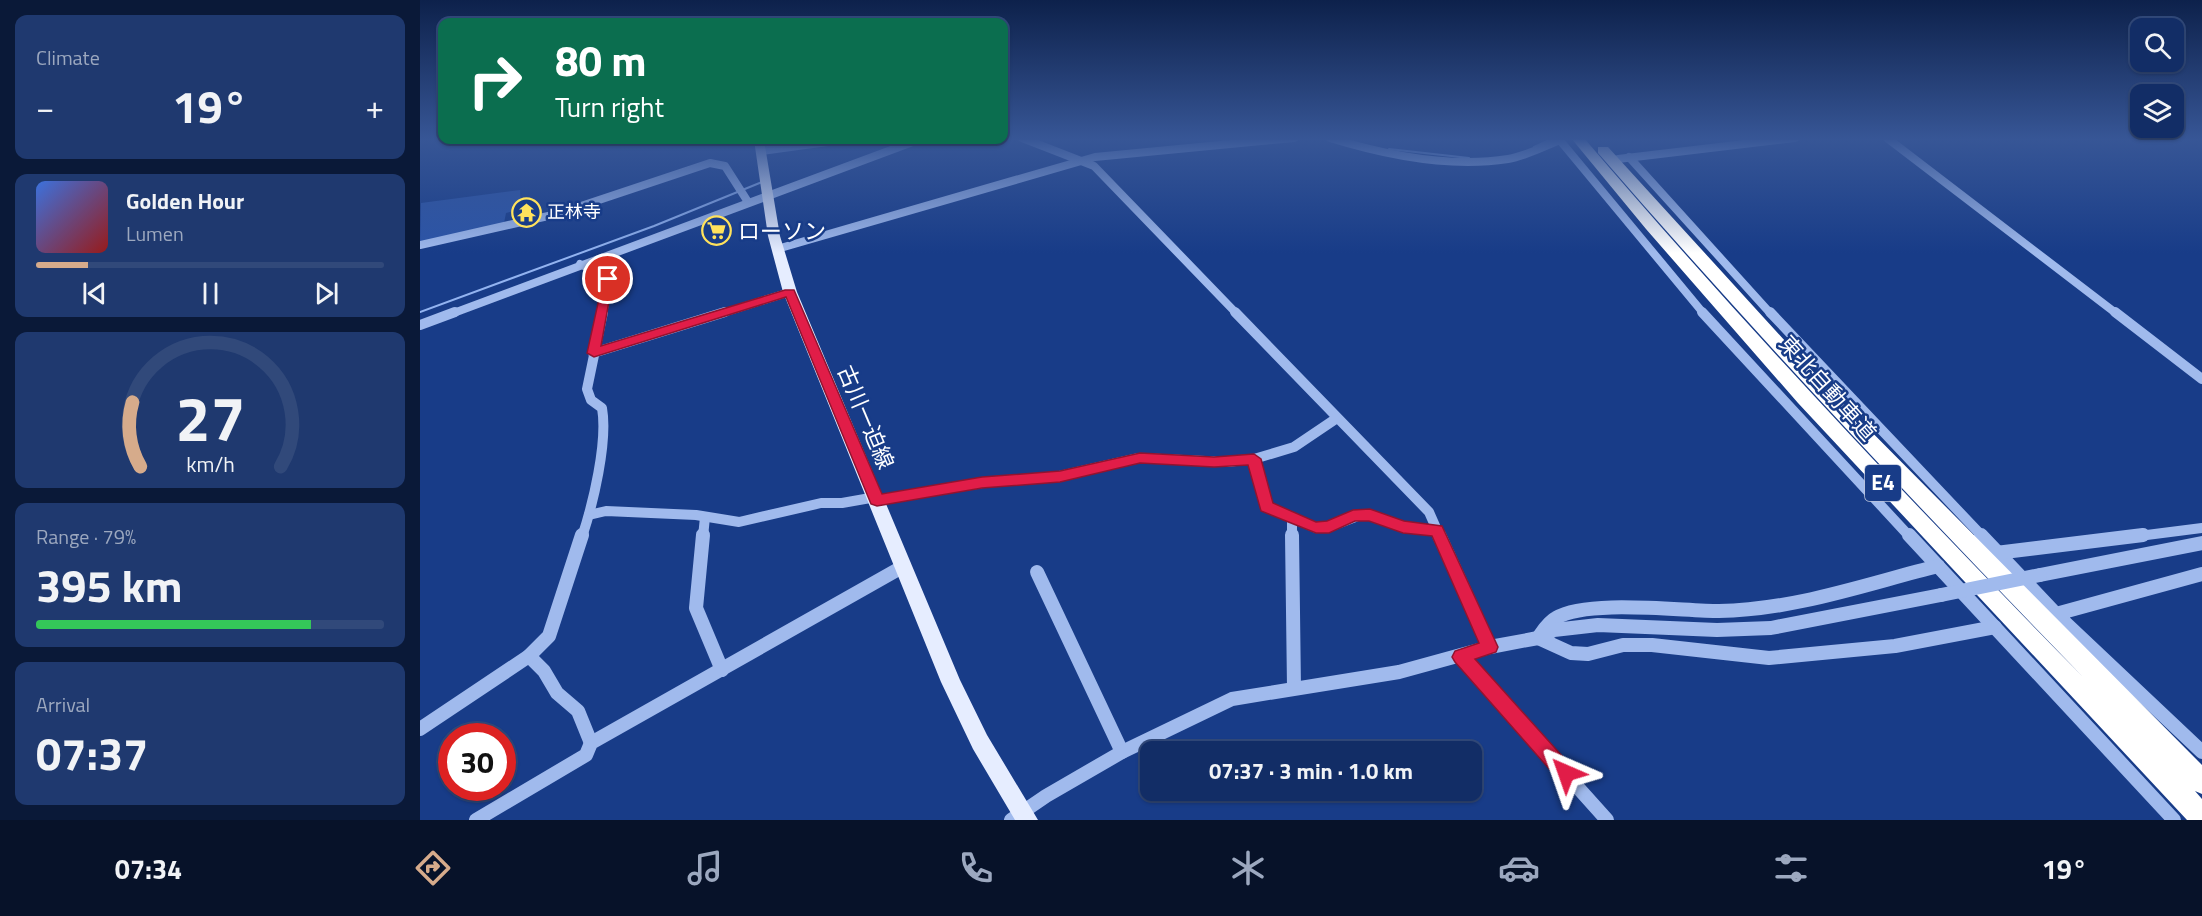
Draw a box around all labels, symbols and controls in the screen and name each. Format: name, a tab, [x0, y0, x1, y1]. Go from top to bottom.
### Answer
map controls	[2130, 18, 2184, 138]
button: search	[2130, 18, 2184, 72]
text: 80 m	[555, 28, 647, 92]
text: Climate	[36, 42, 100, 73]
icon: right	[456, 42, 534, 120]
text: 19°	[172, 72, 248, 140]
text: −	[36, 82, 54, 132]
text: +	[366, 82, 384, 132]
button: layers	[2130, 84, 2184, 138]
text: Turn right	[555, 86, 664, 127]
text: Golden Hour	[126, 184, 244, 218]
temple icon: 正林寺	[510, 196, 542, 228]
place label: 正林寺	[547, 198, 601, 225]
place label: ローソン	[738, 214, 826, 248]
supermarket icon: ローソン	[701, 215, 733, 247]
text: Lumen	[126, 218, 184, 249]
pin	[582, 253, 633, 304]
icon: arrive	[591, 262, 624, 295]
icon: previous	[78, 277, 111, 310]
icon: pause	[194, 277, 227, 310]
icon: next	[310, 277, 343, 310]
street label: 東北自動車道	[1771, 328, 1885, 448]
street label: 古川一迫線	[829, 360, 903, 474]
text: 27	[175, 370, 245, 465]
text: km/h	[186, 448, 234, 480]
road number: E4	[1865, 465, 1901, 501]
text: Range · 79%	[36, 521, 136, 552]
text: 395 km	[36, 551, 182, 619]
text: Arrival	[36, 689, 90, 720]
text: 07:37	[36, 719, 148, 787]
speed limit sign: 30	[438, 723, 516, 801]
position arrow	[1534, 741, 1598, 805]
text: 07:37 · 3 min · 1.0 km	[1209, 754, 1413, 788]
icon: directions	[412, 847, 454, 889]
icon: music	[684, 847, 726, 889]
icon: phone	[955, 847, 997, 889]
icon: climate	[1227, 847, 1269, 889]
icon: car	[1498, 847, 1540, 889]
icon: filters	[1770, 847, 1812, 889]
text: 07:34	[115, 848, 182, 889]
text: 19°	[2042, 848, 2087, 889]

